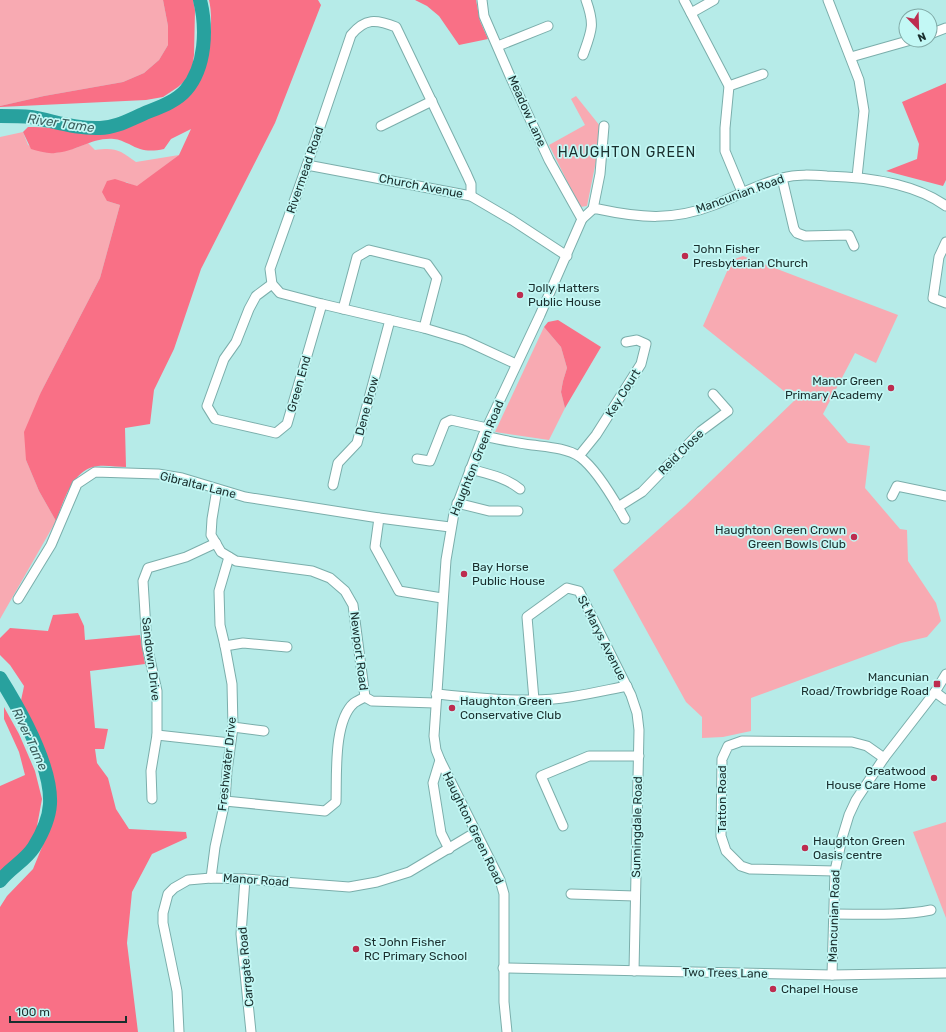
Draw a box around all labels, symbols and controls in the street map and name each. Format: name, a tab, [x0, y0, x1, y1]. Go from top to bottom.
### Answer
north arrow	[898, 8, 938, 48]
text: N	[915, 29, 928, 44]
street label: Meadow Lane	[505, 73, 549, 149]
water label: River Tame	[27, 111, 95, 135]
street label: Rivermead Road	[284, 125, 326, 215]
district label: HAUGHTON GREEN	[558, 144, 696, 161]
street label: Church Avenue	[378, 171, 465, 201]
street label: Mancunian Road	[694, 172, 786, 216]
place label: John Fisher Presbyterian Church	[693, 242, 808, 270]
marker: John Fisher Presbyterian Church	[680, 251, 690, 261]
place label: Jolly Hatters Public House	[528, 281, 601, 309]
marker: Jolly Hatters Public House	[515, 290, 525, 300]
street label: Green End	[284, 354, 314, 414]
street label: Key Court	[603, 366, 643, 420]
place label: Manor Green Primary Academy	[785, 374, 883, 402]
street label: Dene Brow	[352, 375, 382, 437]
marker: Manor Green Primary Academy	[886, 383, 896, 393]
street label: Haughton Green Road	[447, 398, 507, 518]
street label: Reid Close	[655, 426, 707, 478]
street label: Gibraltar Lane	[158, 469, 238, 501]
place label: Haughton Green Crown Green Bowls Club	[715, 523, 846, 551]
marker: Haughton Green Crown Green Bowls Club	[849, 532, 859, 542]
place label: Bay Horse Public House	[472, 560, 545, 588]
marker: Bay Horse Public House	[459, 569, 469, 579]
street label: St Marys Avenue	[575, 593, 629, 683]
street label: Newport Road	[347, 611, 371, 691]
street label: Sandown Drive	[139, 616, 163, 702]
place label: Mancunian Road/Trowbridge Road	[801, 670, 929, 698]
marker: Mancunian Road/Trowbridge Road	[932, 679, 942, 689]
place label: Haughton Green Conservative Club	[460, 694, 561, 722]
marker: Haughton Green Conservative Club	[447, 703, 457, 713]
water label: River Tame	[9, 705, 51, 773]
street label: Freshwater Drive	[215, 716, 239, 812]
place label: Greatwood House Care Home	[826, 764, 926, 792]
street label: Tatton Road	[715, 765, 729, 833]
street label: Haughton Green Road	[440, 770, 506, 886]
marker: Greatwood House Care Home	[929, 773, 939, 783]
street label: Sunningdale Road	[629, 776, 645, 878]
place label: Haughton Green Oasis centre	[813, 834, 905, 862]
marker: Haughton Green Oasis centre	[800, 843, 810, 853]
street label: Mancunian Road	[825, 869, 843, 963]
street label: Manor Road	[223, 871, 289, 889]
street label: Carrgate Road	[236, 926, 256, 1008]
place label: St John Fisher RC Primary School	[364, 935, 467, 963]
marker: St John Fisher RC Primary School	[351, 944, 361, 954]
street label: Two Trees Lane	[682, 965, 768, 981]
place label: Chapel House	[781, 982, 858, 996]
marker: Chapel House	[768, 984, 778, 994]
scale bar	[10, 998, 126, 1024]
text: 100 m	[16, 1005, 50, 1019]

